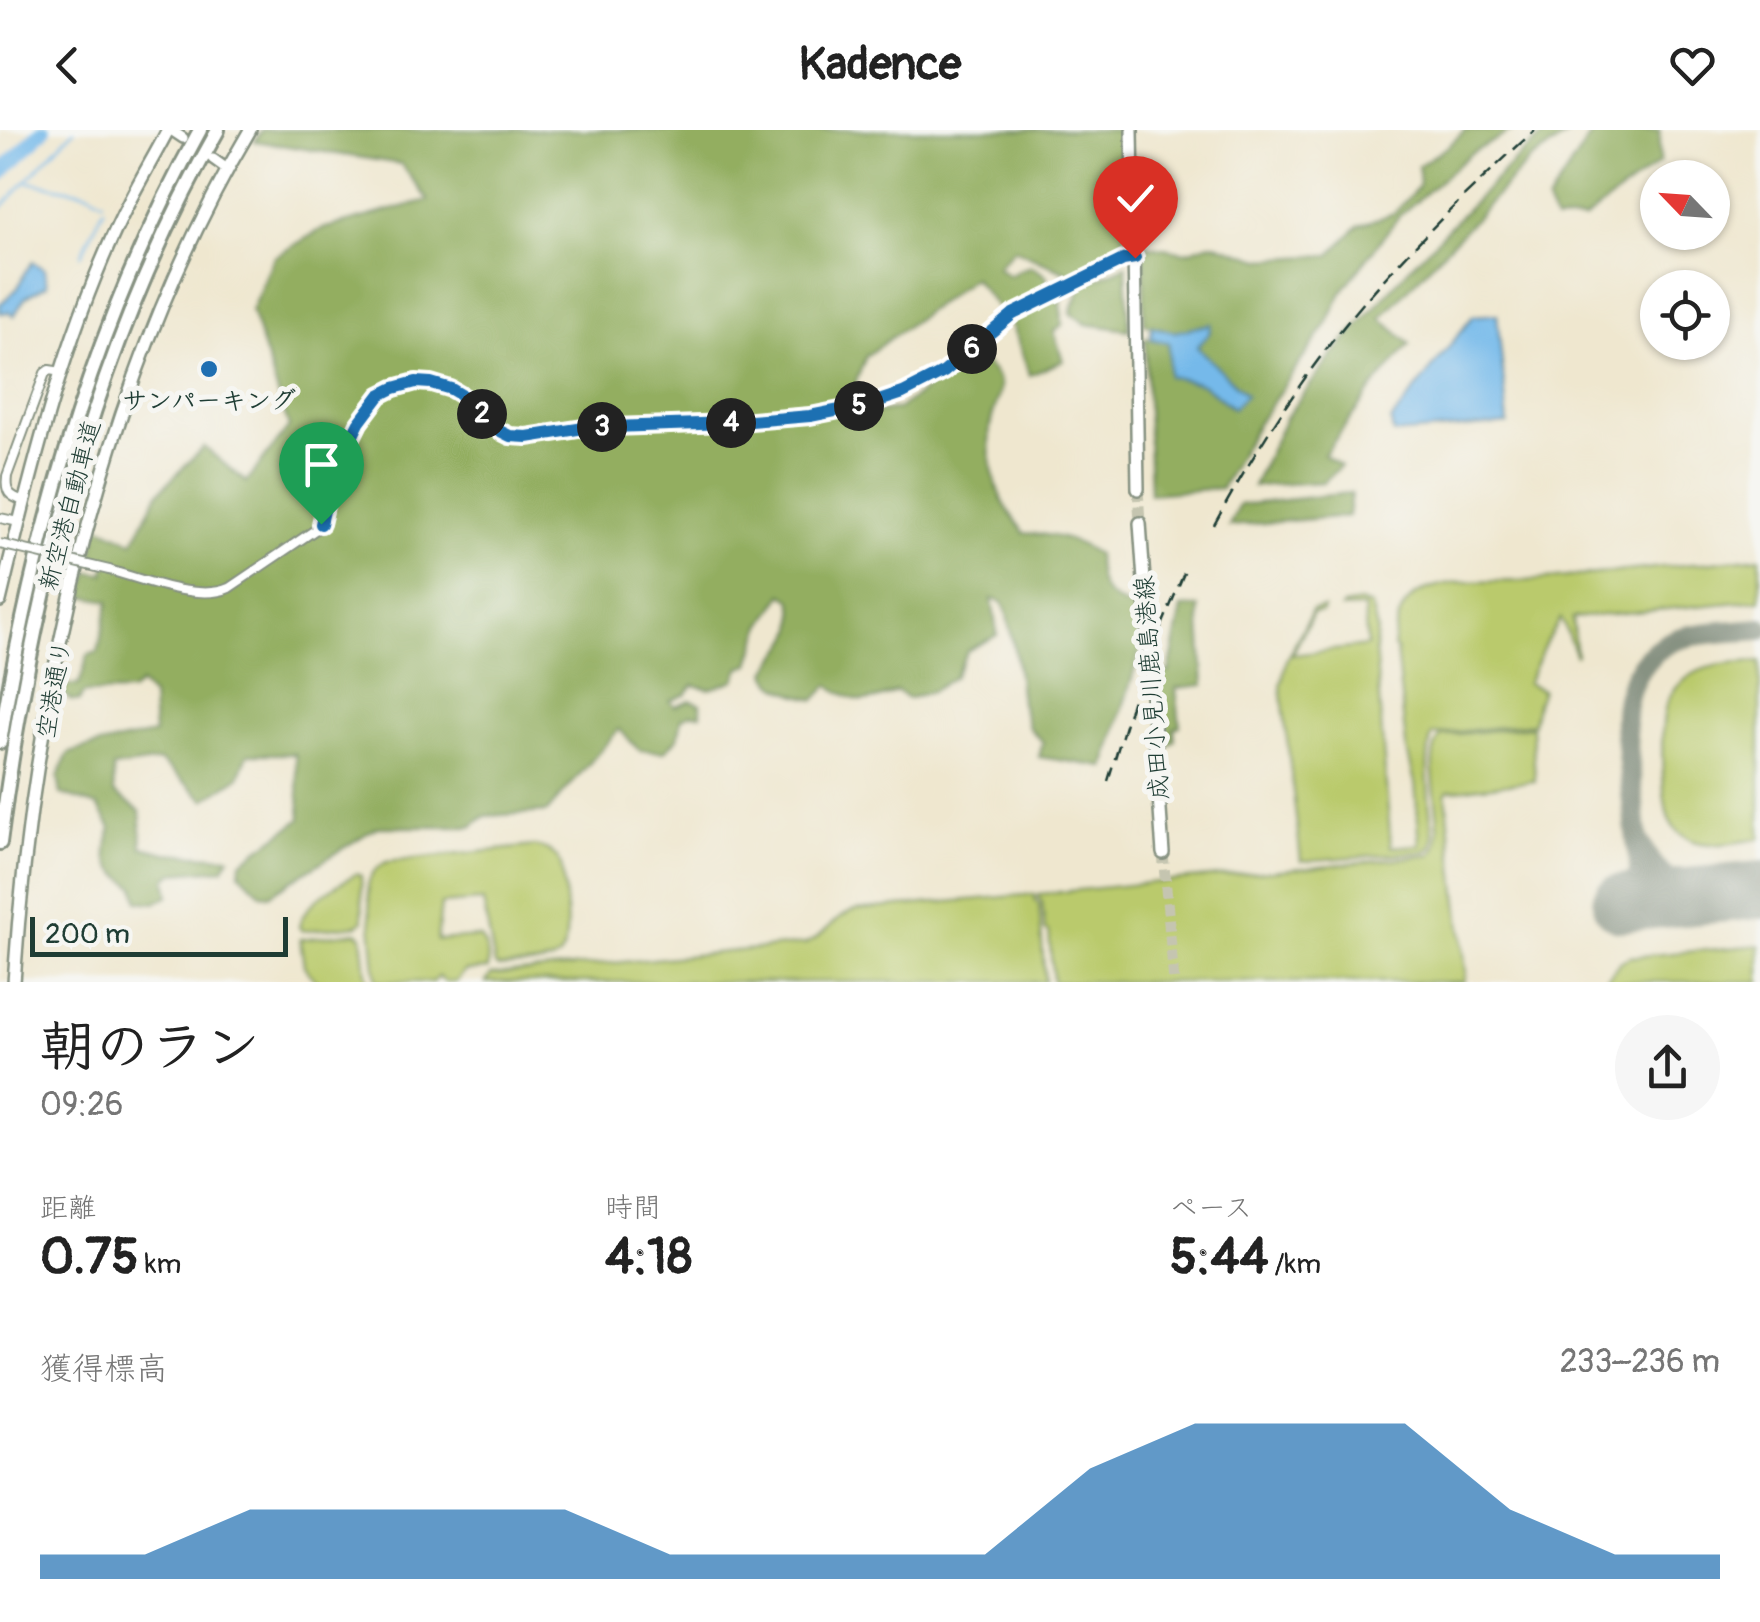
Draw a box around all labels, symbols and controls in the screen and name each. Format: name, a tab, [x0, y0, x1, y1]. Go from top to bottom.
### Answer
text: Kadence	[799, 37, 961, 93]
icon: back	[40, 38, 95, 93]
icon: heart	[1665, 38, 1720, 93]
pin	[1093, 156, 1178, 259]
north arrow	[1640, 160, 1730, 250]
map controls	[1640, 160, 1730, 360]
icon: check	[1108, 171, 1163, 226]
button: locate	[1640, 270, 1730, 360]
pin: 6	[947, 324, 997, 374]
text: 6	[964, 331, 980, 366]
marker: サンパーキング	[198, 358, 220, 380]
pin: 5	[834, 381, 884, 431]
place label: サンパーキング	[122, 386, 296, 417]
text: 5	[851, 388, 867, 423]
pin: 2	[457, 389, 507, 439]
text: 2	[474, 396, 490, 431]
pin: 4	[706, 398, 756, 448]
pin: 3	[577, 402, 627, 452]
text: 4	[723, 405, 739, 440]
text: 3	[594, 409, 610, 444]
street label: 新空港自動車道	[33, 417, 108, 594]
pin	[279, 422, 364, 525]
icon: arrive	[294, 437, 349, 492]
street label: 成田小見川鹿島港線	[1129, 575, 1176, 801]
street label: 空港通り	[31, 637, 78, 741]
scale bar	[30, 912, 288, 956]
text: 200 m	[45, 917, 130, 952]
text: 朝のラン	[40, 1013, 260, 1082]
button: share	[1615, 1015, 1720, 1120]
text: 09:26	[40, 1085, 123, 1125]
text: 距離	[40, 1191, 96, 1226]
text: 時間	[605, 1191, 661, 1226]
text: ペース	[1170, 1191, 1252, 1226]
text: 0.75	[40, 1226, 139, 1289]
text: 4:18	[605, 1226, 692, 1289]
text: 5:44	[1170, 1226, 1268, 1289]
text: km	[139, 1247, 181, 1282]
text: /km	[1268, 1247, 1321, 1282]
text: 233–236 m	[1560, 1342, 1720, 1382]
text: 獲得標高	[40, 1349, 168, 1389]

